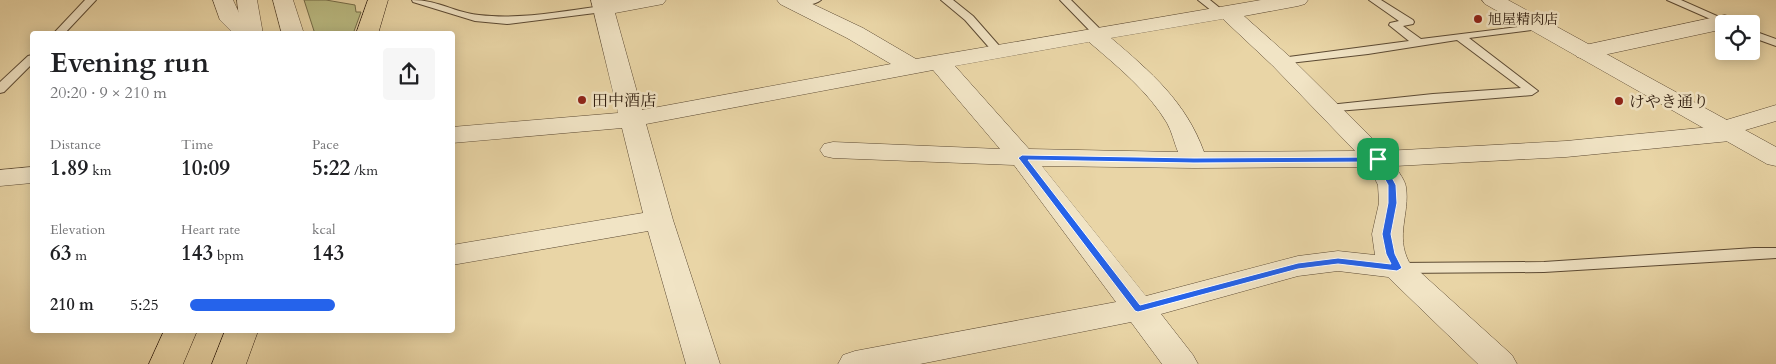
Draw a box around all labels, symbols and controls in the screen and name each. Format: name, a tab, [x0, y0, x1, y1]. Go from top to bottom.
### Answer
place label: 旭屋精肉店	[1488, 10, 1558, 29]
marker: 旭屋精肉店	[1472, 13, 1484, 25]
map controls	[1715, 15, 1760, 60]
button: locate	[1715, 15, 1760, 60]
text: Evening run	[50, 44, 209, 82]
button: share	[383, 48, 435, 100]
text: 20:20 · 9 × 210 m	[50, 82, 167, 104]
place label: 田中酒店	[592, 90, 656, 112]
place label: けやき通り	[1629, 91, 1709, 113]
marker: 田中酒店	[576, 94, 588, 106]
marker: けやき通り	[1613, 95, 1625, 107]
text: Distance	[50, 135, 101, 154]
text: Time	[181, 135, 213, 154]
text: Pace	[312, 135, 339, 154]
pin	[1357, 138, 1399, 180]
icon: arrive	[1364, 145, 1392, 173]
text: 1.89	[50, 154, 88, 183]
text: 10:09	[181, 154, 230, 183]
text: 5:22	[312, 154, 350, 183]
text: km	[88, 161, 111, 180]
text: /km	[350, 161, 378, 180]
text: Elevation	[50, 220, 106, 239]
text: Heart rate	[181, 220, 240, 239]
text: kcal	[312, 220, 336, 239]
text: 63	[50, 239, 72, 268]
text: 143	[181, 239, 213, 268]
text: 143	[312, 239, 344, 268]
text: m	[72, 246, 87, 265]
text: bpm	[213, 246, 244, 265]
text: 210 m	[50, 294, 94, 316]
text: 5:25	[130, 294, 159, 316]

